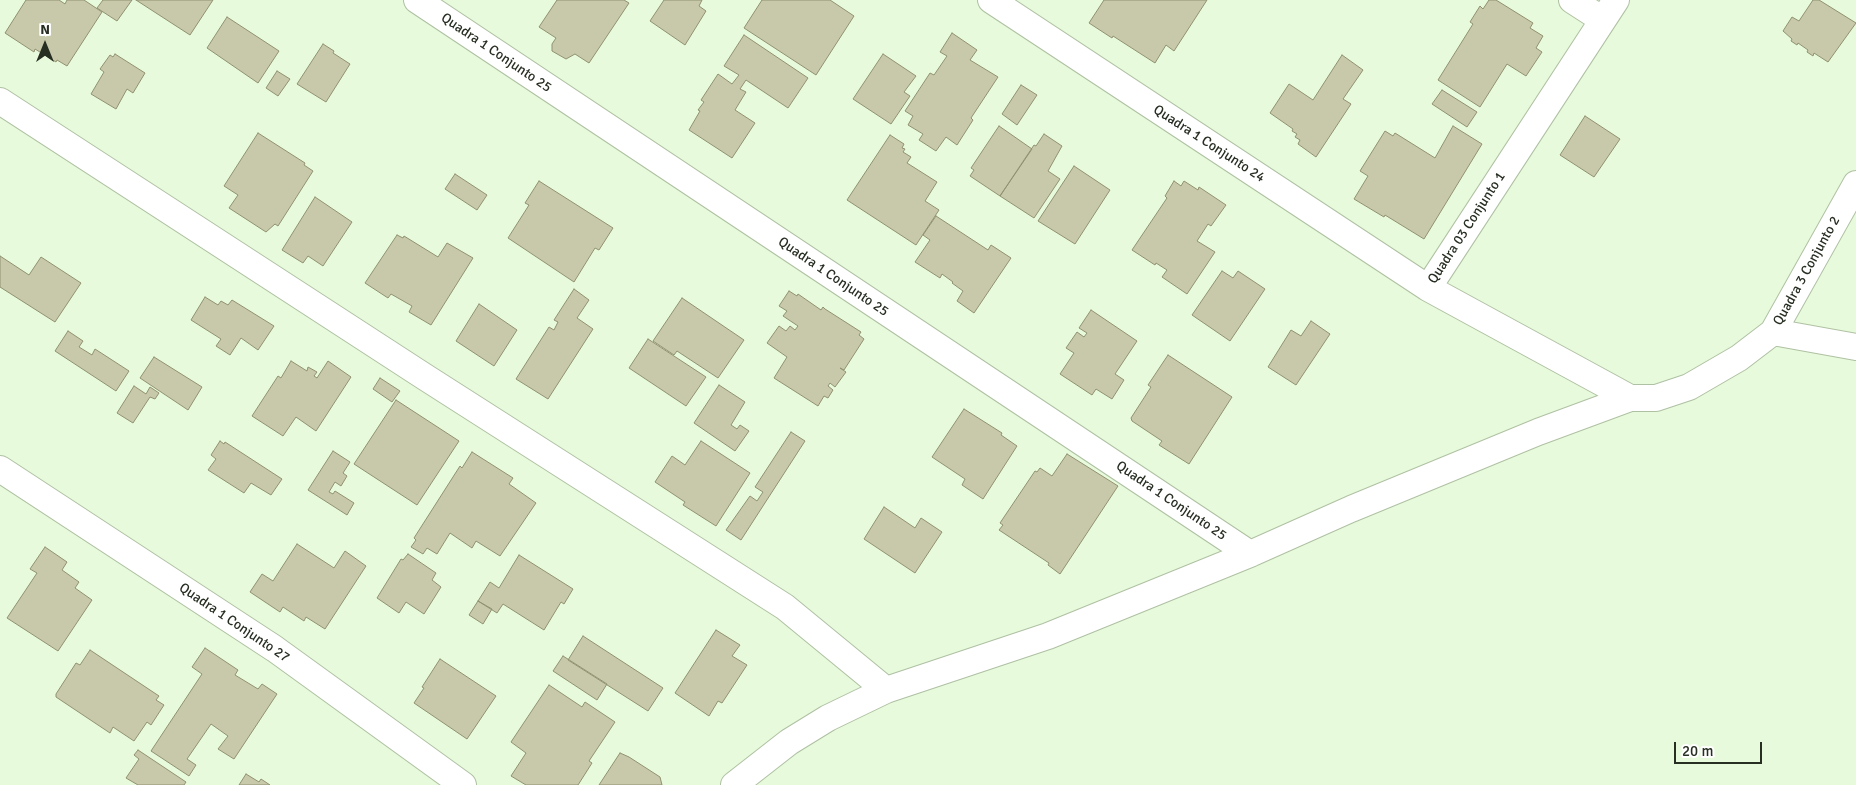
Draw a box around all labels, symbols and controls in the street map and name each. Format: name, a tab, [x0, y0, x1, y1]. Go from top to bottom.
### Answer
street label: Quadra 1 Conjunto 25	[437, 10, 555, 96]
north arrow	[20, 20, 70, 70]
text: N	[40, 21, 50, 38]
street label: Quadra 1 Conjunto 24	[1150, 102, 1268, 186]
street label: Quadra 03 Conjunto 1	[1425, 169, 1509, 287]
street label: Quadra 3 Conjunto 2	[1770, 213, 1844, 329]
street label: Quadra 1 Conjunto 25	[774, 234, 892, 320]
street label: Quadra 1 Conjunto 25	[1112, 458, 1230, 544]
street label: Quadra 1 Conjunto 27	[175, 580, 293, 666]
scale bar	[1676, 732, 1764, 764]
text: 20 m	[1682, 742, 1713, 760]

